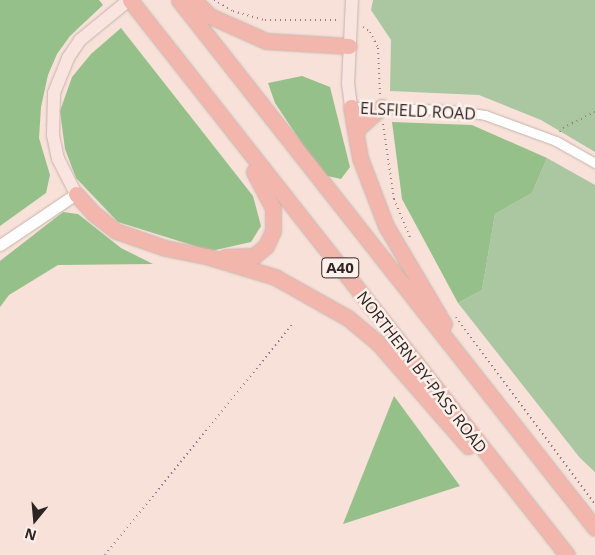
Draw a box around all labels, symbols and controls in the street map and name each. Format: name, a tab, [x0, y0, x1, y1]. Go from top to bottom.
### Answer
street label: ELSFIELD ROAD	[360, 98, 476, 124]
road number: A40	[320, 256, 360, 280]
street label: NORTHERN BY-PASS ROAD	[353, 287, 491, 457]
north arrow	[10, 495, 60, 545]
text: N	[22, 524, 39, 546]

